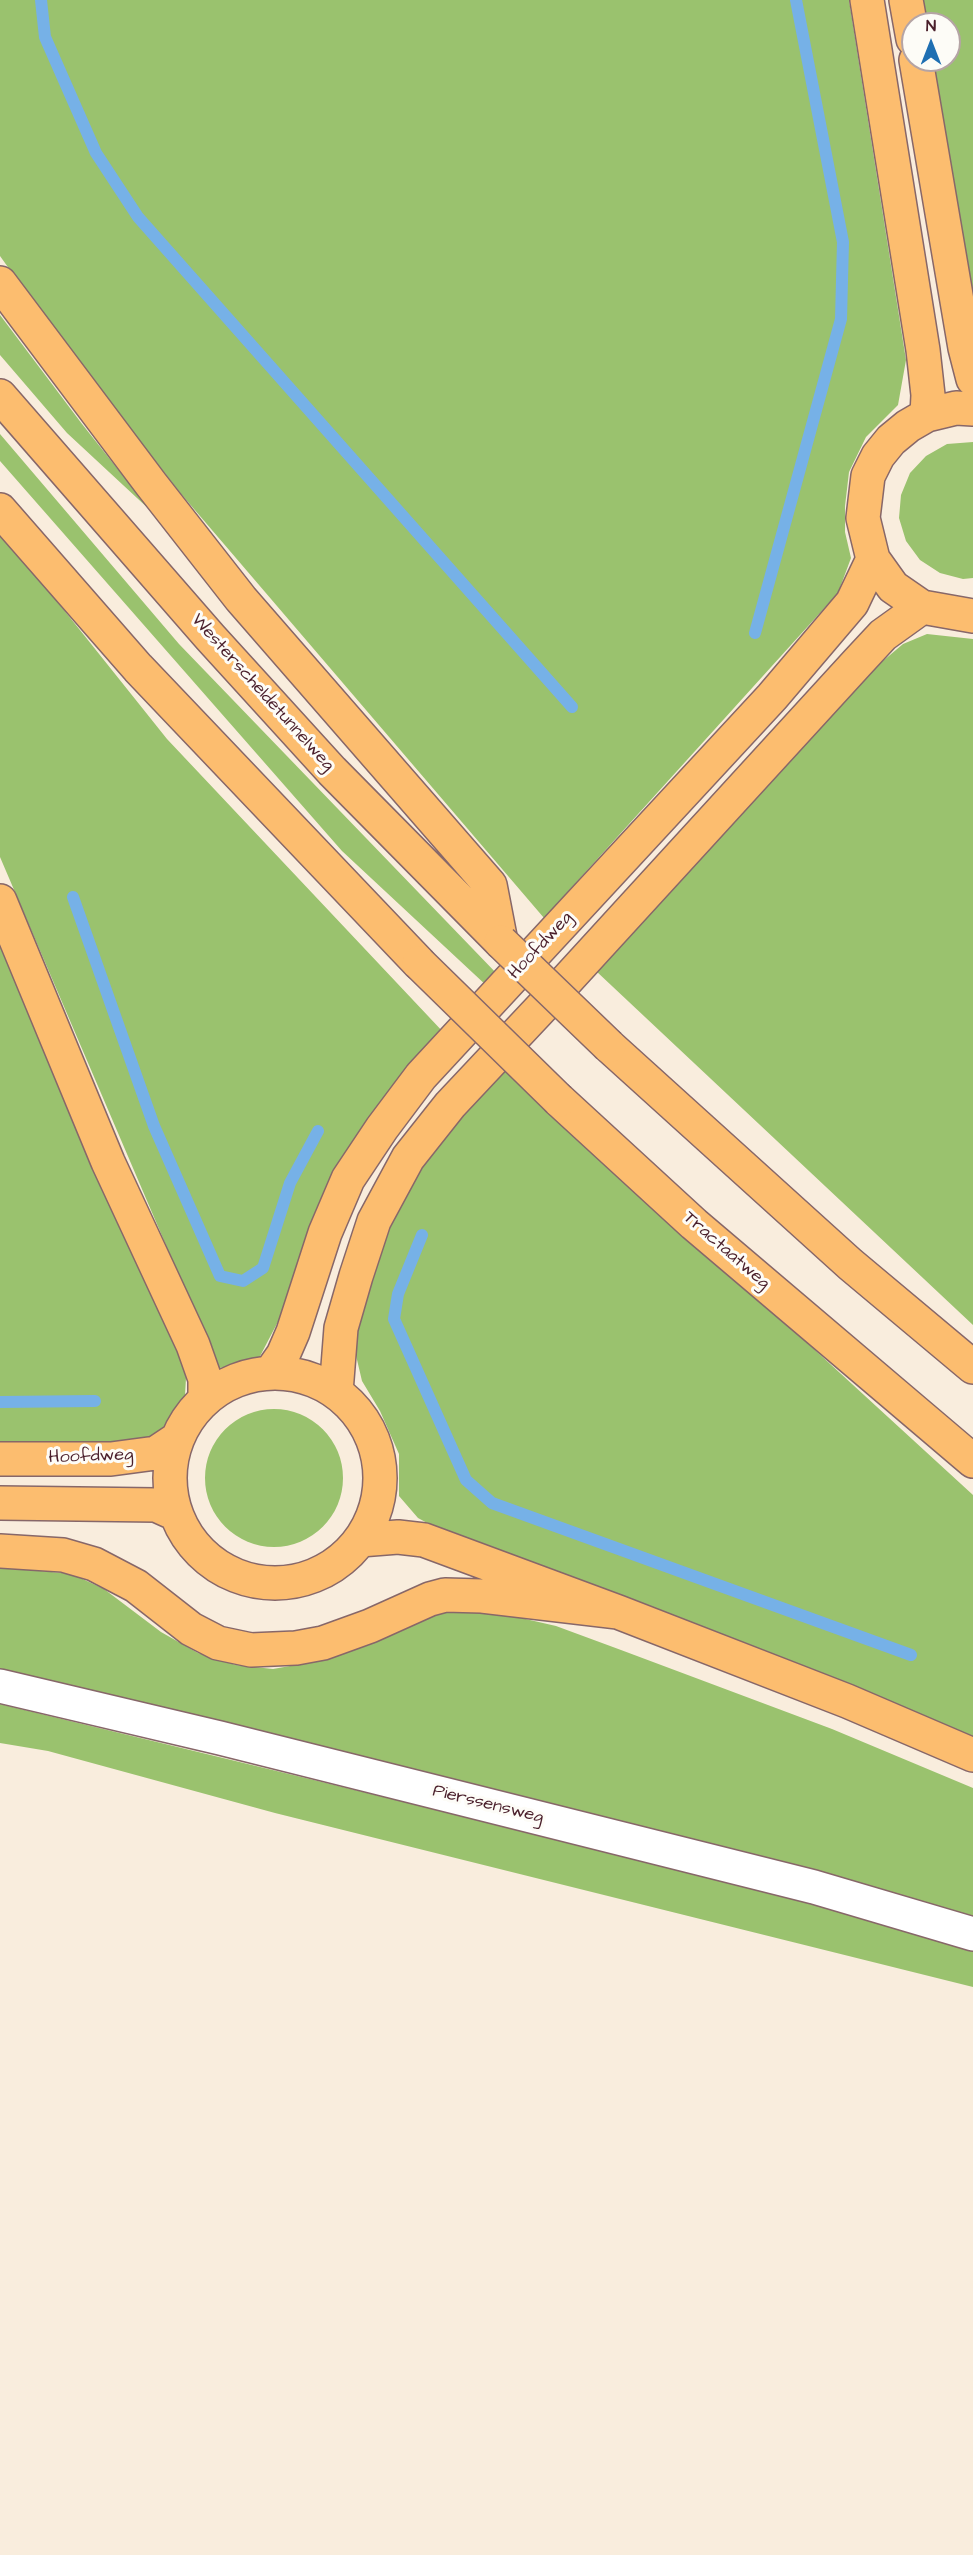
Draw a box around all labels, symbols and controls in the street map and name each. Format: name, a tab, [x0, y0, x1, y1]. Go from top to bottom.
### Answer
north arrow	[901, 12, 961, 72]
text: N	[926, 15, 936, 37]
street label: Westerscheldetunnelweg	[186, 610, 338, 776]
street label: Hoofdweg	[504, 908, 578, 984]
street label: Tractaatweg	[678, 1207, 774, 1295]
street label: Hoofdweg	[48, 1445, 134, 1469]
street label: Pierssensweg	[430, 1781, 546, 1829]

